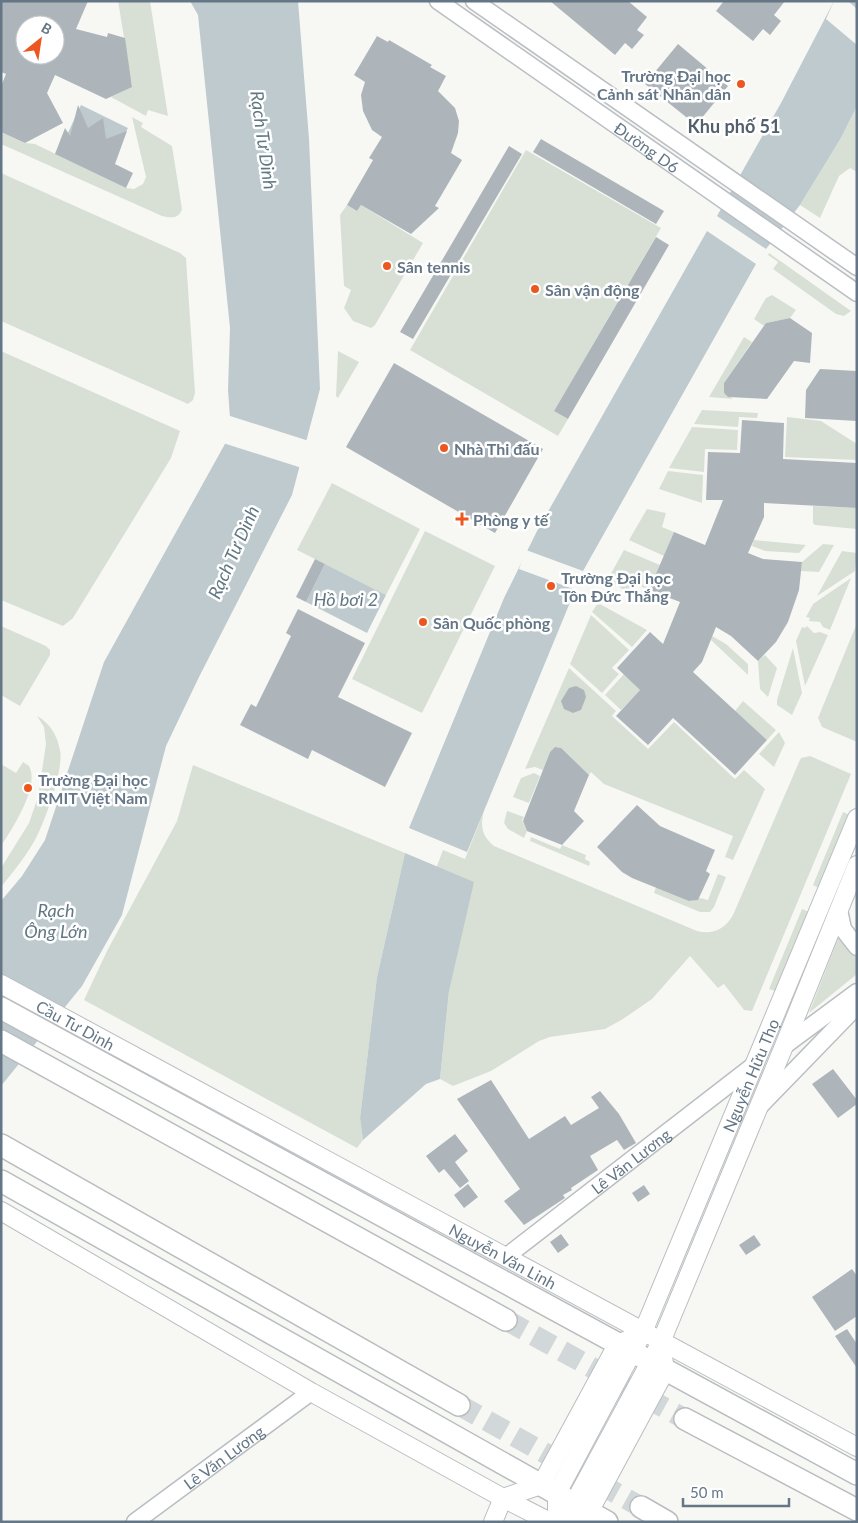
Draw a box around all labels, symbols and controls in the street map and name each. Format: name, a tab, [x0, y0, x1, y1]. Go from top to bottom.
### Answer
north arrow	[15, 15, 65, 65]
text: B	[39, 19, 55, 38]
place label: Trường Đại học Cảnh sát Nhân dân	[597, 66, 731, 103]
marker: Trường Đại học Cảnh sát Nhân dân	[735, 78, 747, 90]
water label: Rạch Tư Dinh	[246, 89, 282, 191]
district label: Khu phố 51	[688, 115, 780, 137]
street label: Đường D6	[611, 118, 683, 176]
place label: Sân tennis	[397, 257, 470, 276]
marker: Sân tennis	[381, 260, 393, 272]
place label: Sân vận động	[545, 280, 640, 299]
marker: Sân vận động	[529, 283, 541, 295]
place label: Nhà Thi đấu	[454, 439, 539, 458]
marker: Nhà Thi đấu	[438, 442, 450, 454]
water label: Rạch Tư Dinh	[203, 502, 263, 602]
place label: Phòng y tế	[473, 510, 550, 529]
marker: Phòng y tế	[455, 512, 469, 526]
place label: Trường Đại học Tôn Đức Thắng	[561, 568, 671, 605]
marker: Trường Đại học Tôn Đức Thắng	[545, 580, 557, 592]
water label: Hồ bơi 2	[314, 588, 378, 610]
place label: Sân Quốc phòng	[433, 613, 551, 632]
marker: Sân Quốc phòng	[417, 616, 429, 628]
place label: Trường Đại học RMIT Việt Nam	[38, 770, 148, 807]
marker: Trường Đại học RMIT Việt Nam	[22, 782, 34, 794]
water label: Rạch Ông Lớn	[24, 899, 88, 942]
street label: Cầu Tư Dinh	[33, 996, 118, 1053]
street label: Nguyễn Hữu Thọ	[718, 1015, 782, 1134]
street label: Lê Văn Lương	[587, 1124, 674, 1197]
street label: Nguyễn Văn Linh	[446, 1219, 560, 1292]
street label: Lê Văn Lương	[179, 1421, 267, 1493]
scale bar	[683, 1476, 789, 1508]
text: 50 m	[690, 1483, 724, 1501]

